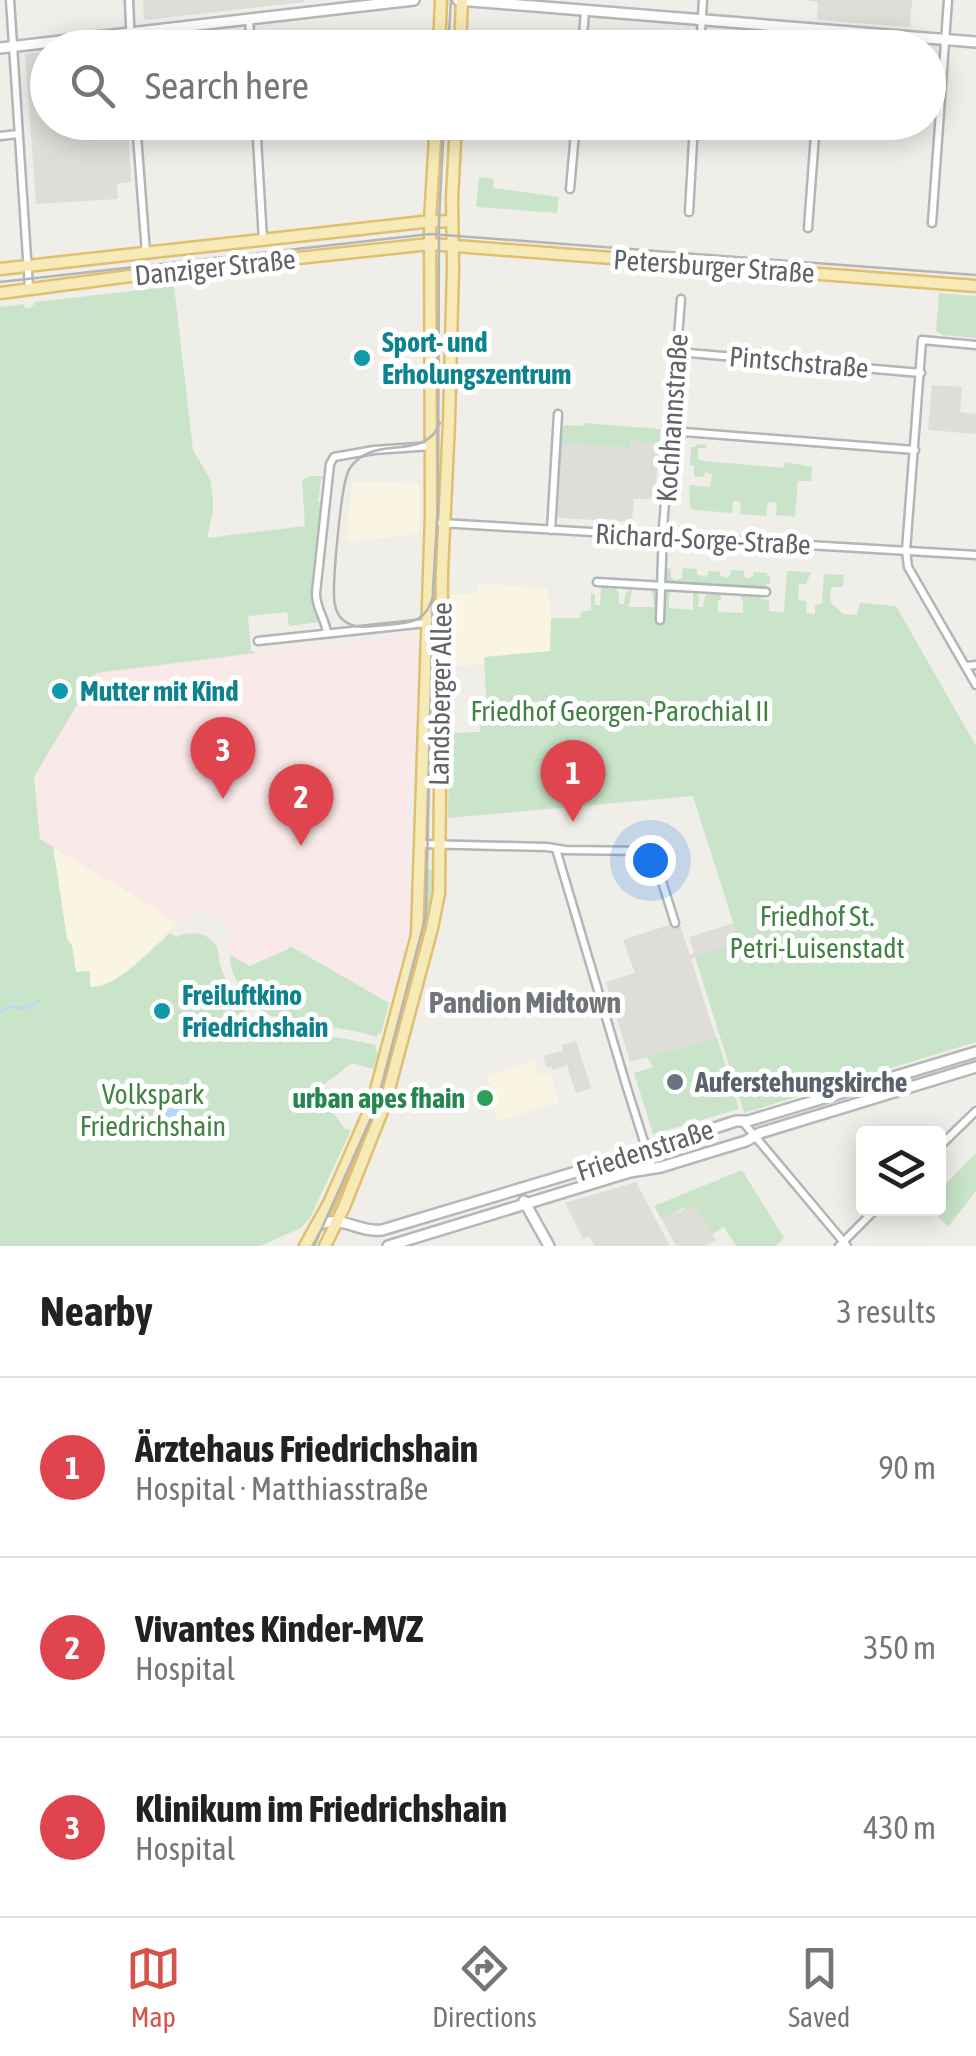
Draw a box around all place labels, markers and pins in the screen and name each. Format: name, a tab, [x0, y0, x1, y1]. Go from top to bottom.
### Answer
place label: Sport- und Erholungszentrum	[382, 326, 571, 390]
marker: Sport- und Erholungszentrum	[351, 347, 373, 369]
place label: Mutter mit Kind	[80, 675, 238, 707]
marker: Mutter mit Kind	[49, 680, 71, 702]
pin: 3	[190, 716, 256, 799]
pin: 1	[540, 740, 606, 822]
pin: 2	[268, 764, 334, 846]
place label: Freiluftkino Friedrichshain	[182, 979, 328, 1043]
marker: Freiluftkino Friedrichshain	[151, 1000, 173, 1022]
place label: Auferstehungskirche	[694, 1066, 907, 1098]
marker: Auferstehungskirche	[664, 1071, 686, 1093]
place label: urban apes fhain	[292, 1082, 465, 1114]
marker: urban apes fhain	[474, 1087, 496, 1109]

